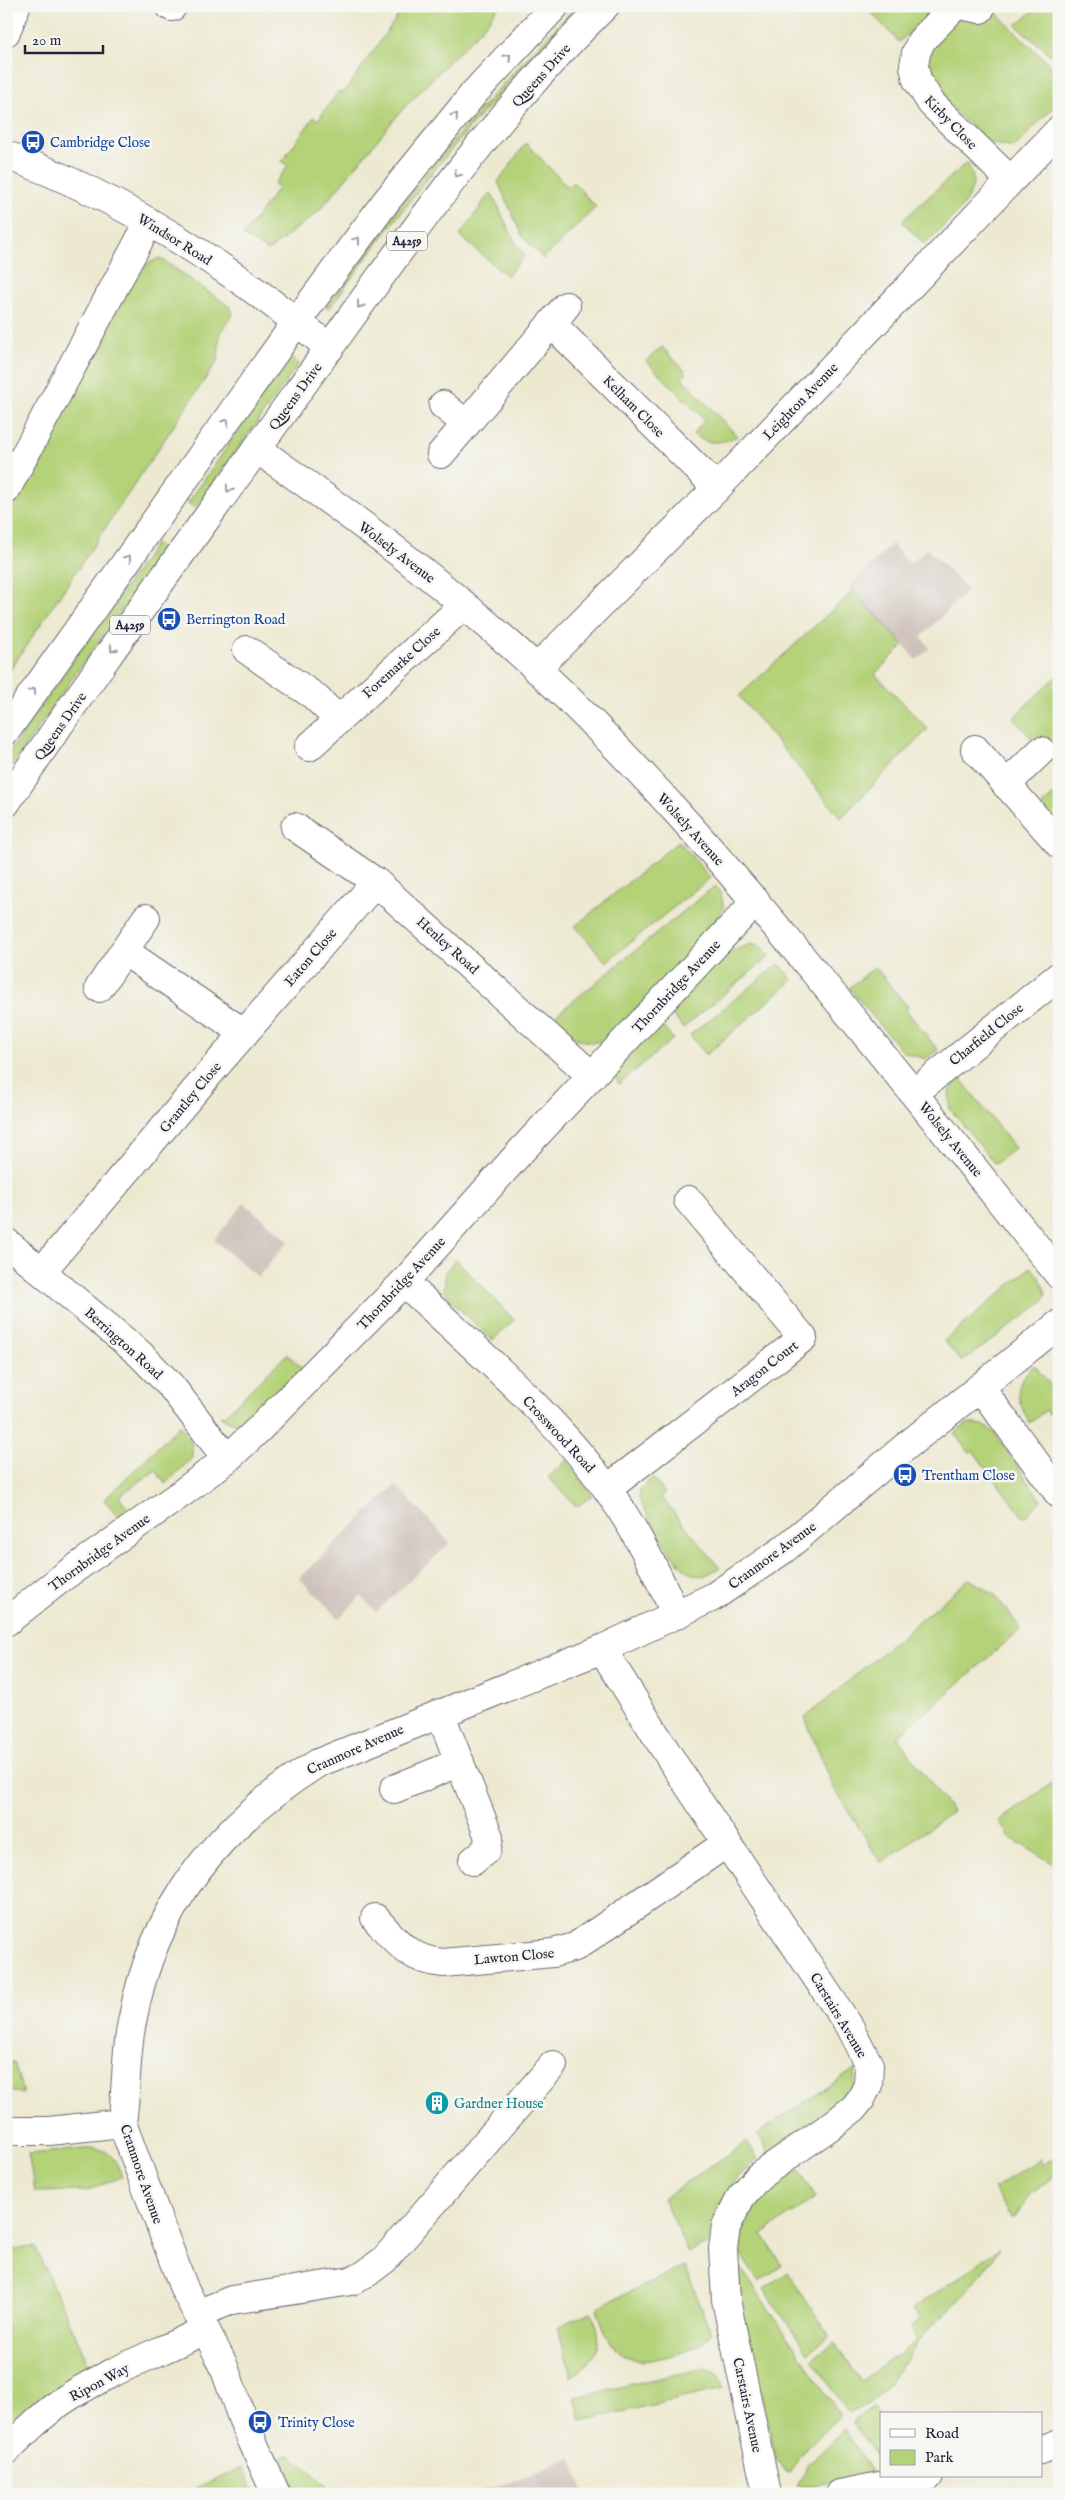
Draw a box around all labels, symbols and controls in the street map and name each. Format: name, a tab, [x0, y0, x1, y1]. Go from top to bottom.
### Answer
scale bar	[25, 22, 102, 54]
text: 20 m	[32, 31, 62, 50]
street label: Queens Drive	[508, 40, 575, 111]
one-way arrow	[502, 53, 511, 62]
street label: Kirby Close	[920, 92, 981, 154]
one-way arrow	[449, 113, 458, 122]
bus stop icon: Cambridge Close	[20, 129, 46, 155]
place label: Cambridge Close	[50, 134, 151, 152]
one-way arrow	[454, 169, 463, 178]
street label: Windsor Road	[134, 210, 215, 270]
road number: A4259	[387, 232, 427, 250]
one-way arrow	[351, 237, 359, 246]
one-way arrow	[358, 299, 366, 308]
street label: Queens Drive	[265, 359, 327, 434]
street label: Leighton Avenue	[759, 359, 843, 444]
street label: Kelham Close	[598, 372, 668, 442]
one-way arrow	[220, 418, 229, 428]
one-way arrow	[226, 483, 235, 493]
street label: Wolsely Avenue	[354, 518, 439, 588]
one-way arrow	[122, 555, 131, 564]
bus stop icon: Berrington Road	[156, 606, 182, 632]
place label: Berrington Road	[186, 611, 286, 629]
road number: A4259	[110, 616, 150, 634]
street label: Foremarke Close	[359, 622, 445, 703]
one-way arrow	[110, 644, 119, 653]
one-way arrow	[27, 687, 36, 696]
street label: Queens Drive	[31, 688, 91, 764]
street label: Wolsely Avenue	[653, 790, 728, 870]
street label: Henley Road	[413, 913, 483, 979]
street label: Eaton Close	[281, 924, 341, 990]
street label: Thornbridge Avenue	[629, 936, 725, 1037]
street label: Charfield Close	[946, 999, 1028, 1070]
street label: Grantley Close	[156, 1058, 226, 1137]
street label: Wolsely Avenue	[914, 1098, 986, 1181]
street label: Thornbridge Avenue	[354, 1233, 450, 1334]
street label: Berrington Road	[80, 1304, 167, 1384]
street label: Aragon Court	[726, 1337, 802, 1401]
street label: Crosswood Road	[518, 1392, 599, 1477]
bus stop icon: Trentham Close	[892, 1462, 918, 1488]
place label: Trentham Close	[922, 1467, 1016, 1485]
street label: Thornbridge Avenue	[45, 1510, 154, 1596]
street label: Cranmore Avenue	[725, 1518, 821, 1594]
street label: Cranmore Avenue	[304, 1720, 407, 1779]
street label: Lawton Close	[473, 1944, 556, 1969]
street label: Carstairs Avenue	[806, 1969, 871, 2062]
building icon: Gardner House	[424, 2090, 450, 2116]
place label: Gardner House	[454, 2095, 544, 2113]
street label: Cranmore Avenue	[116, 2122, 167, 2227]
street label: Carstairs Avenue	[728, 2356, 766, 2455]
street label: Ripon Way	[66, 2360, 133, 2406]
bus stop icon: Trinity Close	[247, 2409, 273, 2435]
legend	[880, 2412, 1042, 2478]
place label: Trinity Close	[278, 2414, 355, 2432]
text: Road	[925, 2424, 960, 2443]
text: Park	[925, 2448, 955, 2467]

